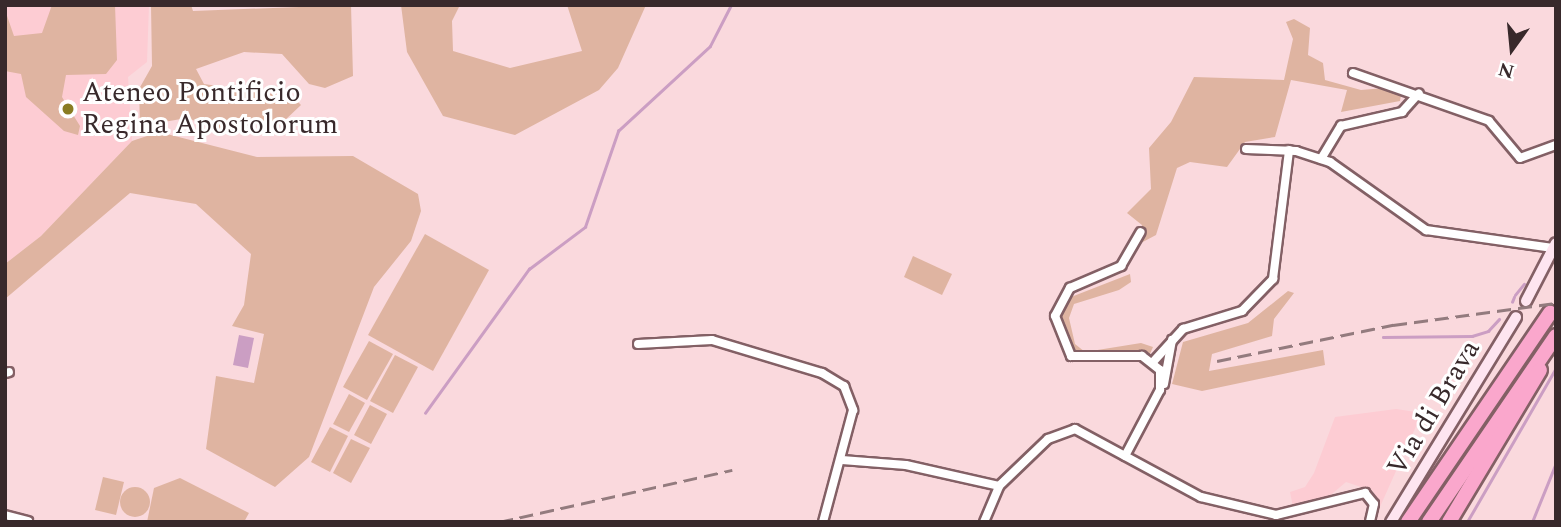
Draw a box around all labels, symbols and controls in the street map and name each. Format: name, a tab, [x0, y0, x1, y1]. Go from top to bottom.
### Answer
north arrow	[1477, 14, 1547, 84]
text: N	[1495, 54, 1518, 86]
place label: Ateneo Pontificio Regina Apostolorum	[82, 76, 338, 142]
marker: Ateneo Pontificio Regina Apostolorum	[60, 101, 76, 117]
street label: Via di Brava	[1380, 334, 1488, 482]

